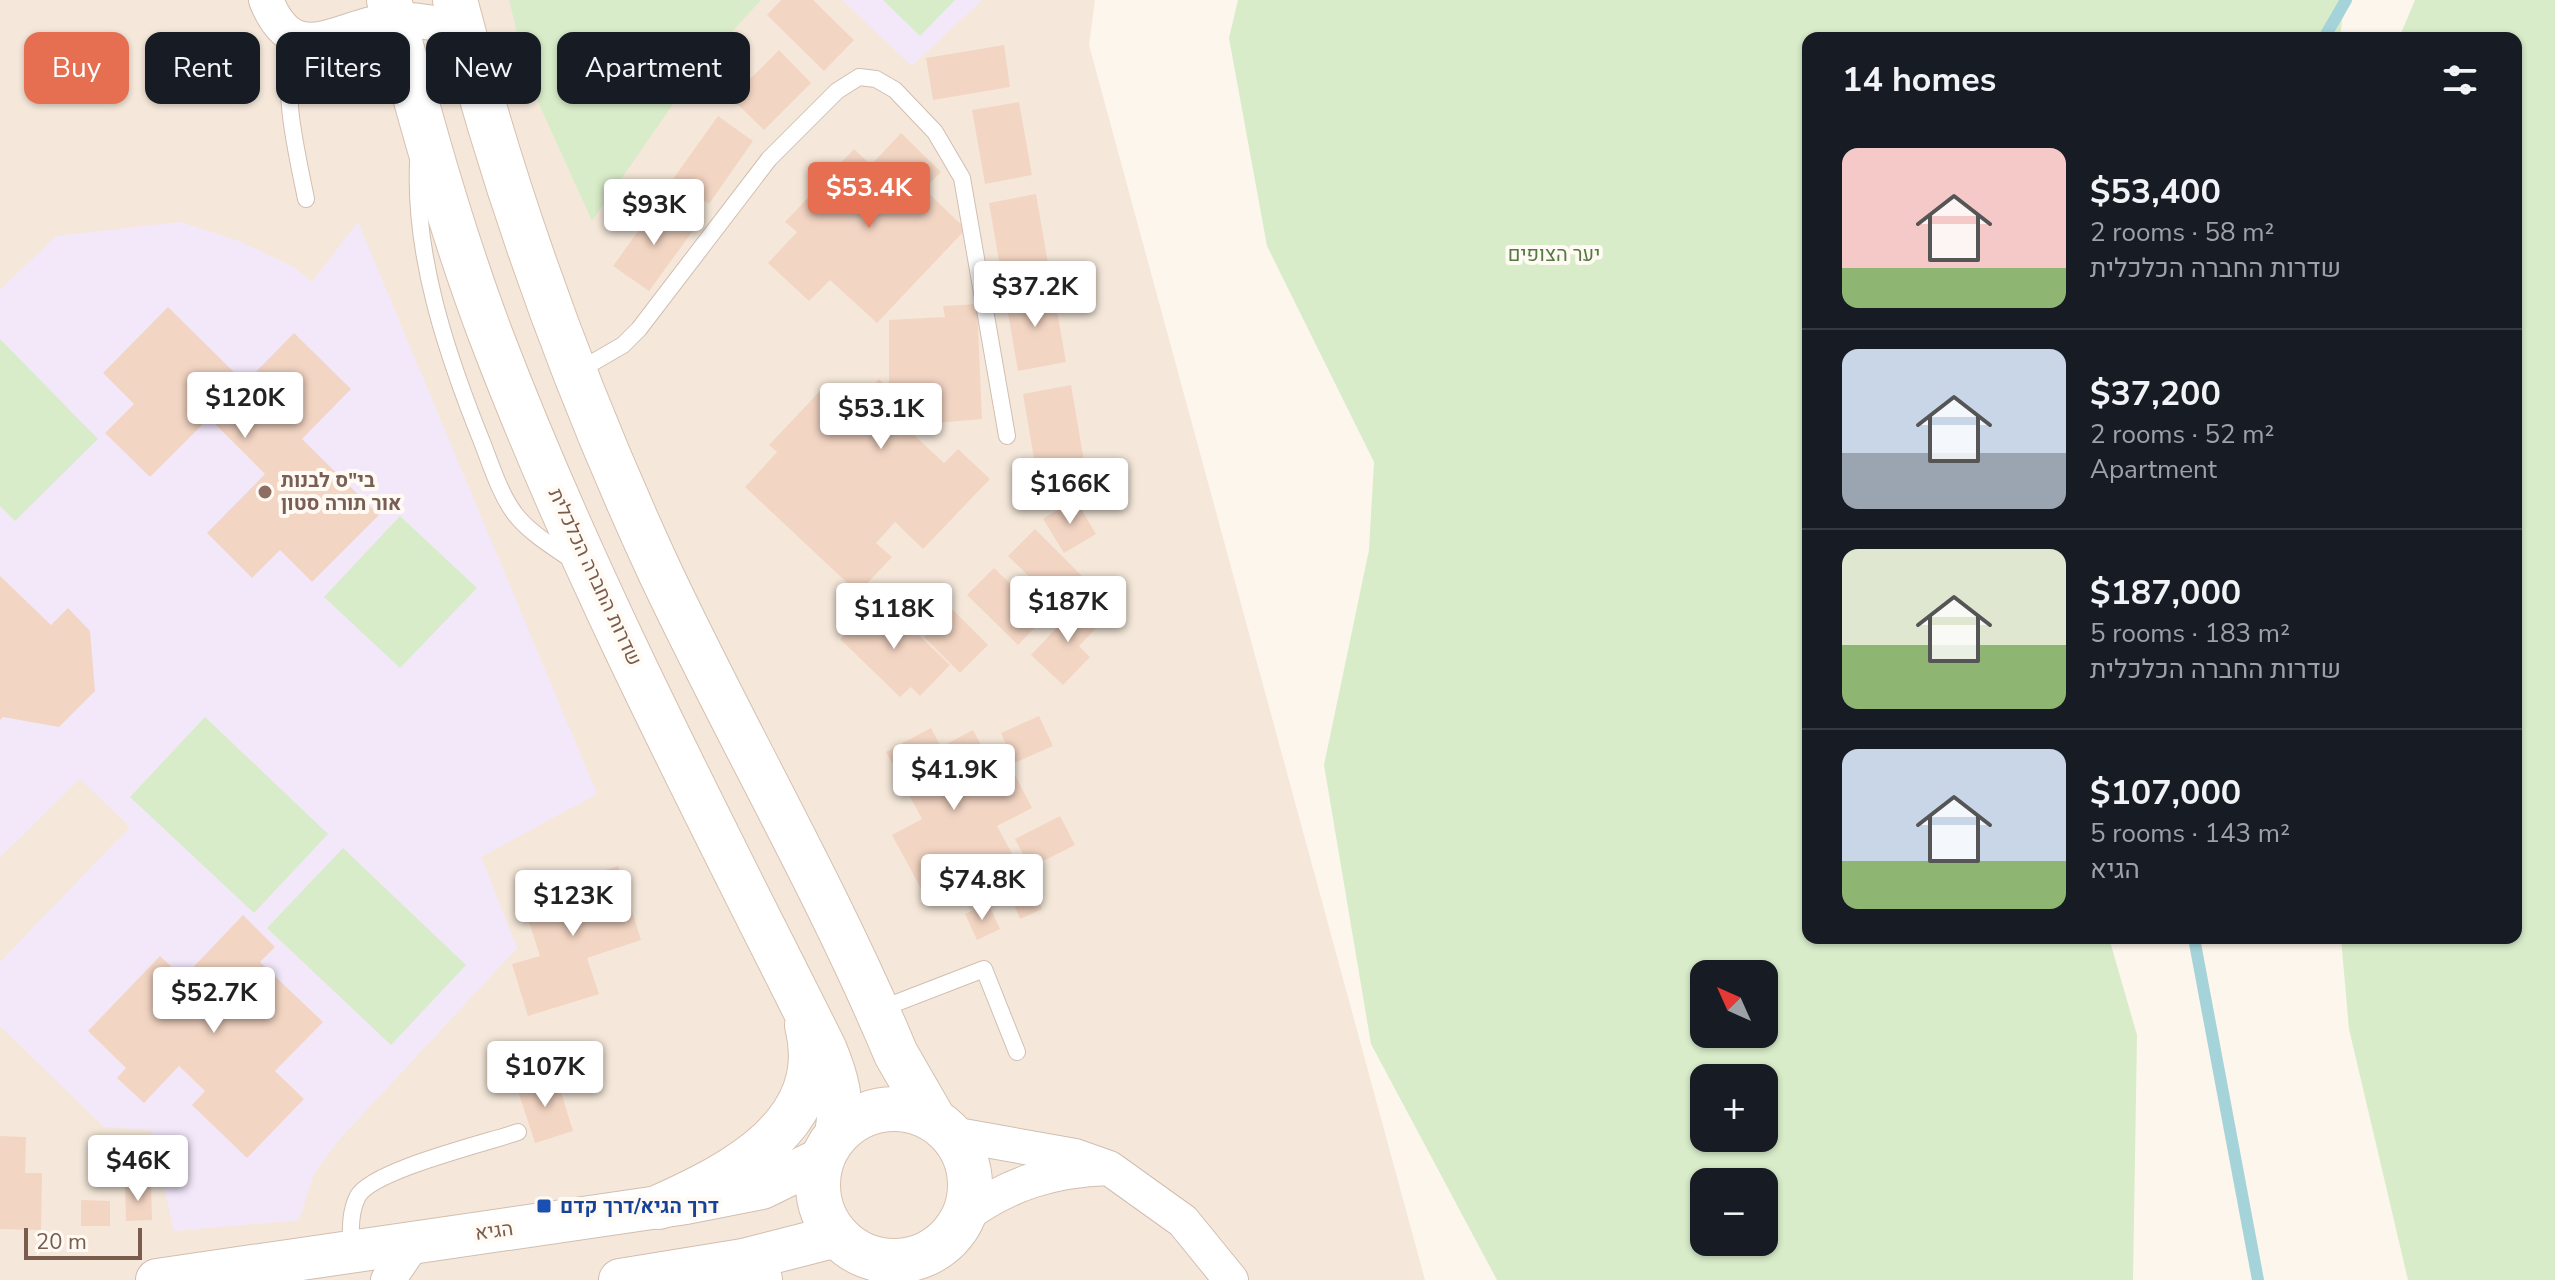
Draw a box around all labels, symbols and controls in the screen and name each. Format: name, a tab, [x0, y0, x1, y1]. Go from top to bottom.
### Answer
chip: Buy	[24, 32, 129, 104]
chip: Rent	[145, 32, 260, 104]
chip: Filters	[276, 32, 410, 104]
chip: New	[426, 32, 541, 104]
chip: Apartment	[557, 32, 750, 104]
text: 14 homes	[1842, 57, 1996, 103]
icon: filters	[2438, 58, 2482, 102]
pin: $53.4K	[804, 162, 934, 230]
text: $53,400	[2090, 169, 2221, 215]
text: $53.4K	[826, 170, 912, 205]
pin: $93K	[607, 179, 701, 247]
icon: home	[1906, 180, 2002, 276]
text: $93K	[622, 187, 686, 222]
text: 2 rooms · 58 m²	[2090, 215, 2274, 250]
park label: יער הצופים	[1508, 241, 1600, 268]
text: שדרות החברה הכלכלית	[2090, 251, 2341, 286]
pin: $37.2K	[970, 261, 1100, 329]
text: $37.2K	[992, 269, 1078, 304]
text: $37,200	[2090, 371, 2221, 417]
pin: $120K	[189, 372, 301, 440]
text: $120K	[205, 380, 285, 415]
icon: home	[1906, 381, 2002, 477]
pin: $53.1K	[816, 383, 946, 451]
text: $53.1K	[838, 391, 924, 426]
text: 2 rooms · 52 m²	[2090, 417, 2274, 452]
text: Apartment	[2090, 452, 2217, 487]
pin: $166K	[1014, 458, 1126, 526]
text: $166K	[1030, 466, 1110, 501]
place label: בי"ס לבנות אור תורה סטון	[281, 467, 401, 517]
marker: בי"ס לבנות אור תורה סטון	[256, 483, 274, 501]
street label: שדרות החברה הכלכלית	[542, 484, 648, 670]
text: $187,000	[2090, 570, 2241, 616]
pin: $187K	[1012, 576, 1124, 644]
icon: home	[1906, 581, 2002, 677]
pin: $118K	[838, 583, 950, 651]
text: $187K	[1028, 584, 1108, 619]
text: $118K	[854, 591, 934, 626]
text: 5 rooms · 183 m²	[2090, 616, 2290, 651]
text: שדרות החברה הכלכלית	[2090, 652, 2341, 687]
pin: $41.9K	[889, 744, 1019, 812]
text: $41.9K	[911, 752, 997, 787]
text: $107,000	[2090, 770, 2241, 816]
icon: home	[1906, 781, 2002, 877]
text: 5 rooms · 143 m²	[2090, 816, 2290, 851]
text: הגיא	[2090, 852, 2140, 887]
pin: $74.8K	[917, 854, 1047, 922]
text: $74.8K	[939, 862, 1025, 897]
pin: $123K	[517, 870, 629, 938]
text: $123K	[533, 878, 613, 913]
north arrow	[1690, 960, 1778, 1048]
map controls	[1690, 960, 1778, 1256]
pin: $52.7K	[149, 967, 279, 1035]
text: $52.7K	[171, 975, 257, 1010]
pin: $107K	[489, 1041, 601, 1109]
text: $107K	[505, 1049, 585, 1084]
button: +	[1690, 1064, 1778, 1152]
pin: $46K	[91, 1135, 185, 1203]
text: $46K	[106, 1143, 170, 1178]
button: −	[1690, 1168, 1778, 1256]
place label: דרך הגיא/דרך קדם	[560, 1193, 719, 1220]
marker: דרך הגיא/דרך קדם	[535, 1197, 553, 1215]
street label: הגיא	[473, 1215, 515, 1247]
scale bar	[24, 1224, 142, 1260]
text: 20 m	[36, 1227, 87, 1257]

